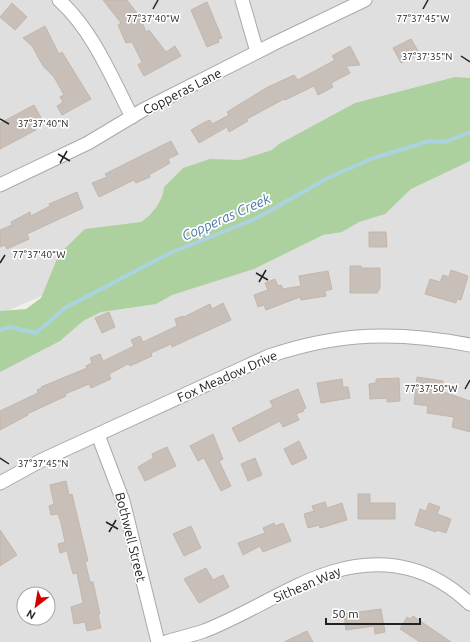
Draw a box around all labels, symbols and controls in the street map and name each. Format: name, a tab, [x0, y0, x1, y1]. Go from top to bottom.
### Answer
text: 77°37'40"W	[127, 13, 179, 24]
text: 77°37'45"W	[397, 13, 449, 24]
text: 37°37'35"N	[402, 51, 452, 62]
street label: Copperas Lane	[140, 65, 224, 117]
text: 37°37'40"N	[18, 118, 68, 129]
water label: Copperas Creek	[179, 190, 273, 244]
text: 77°37'40"W	[13, 249, 65, 260]
street label: Fox Meadow Drive	[175, 348, 279, 404]
text: 77°37'50"W	[405, 383, 457, 394]
text: 37°37'45"N	[18, 458, 68, 469]
street label: Bothwell Street	[113, 491, 149, 583]
street label: Sithean Way	[271, 564, 343, 604]
north arrow	[16, 586, 56, 626]
scale bar	[326, 600, 420, 626]
text: N	[24, 607, 37, 622]
text: 50 m	[332, 607, 359, 620]

